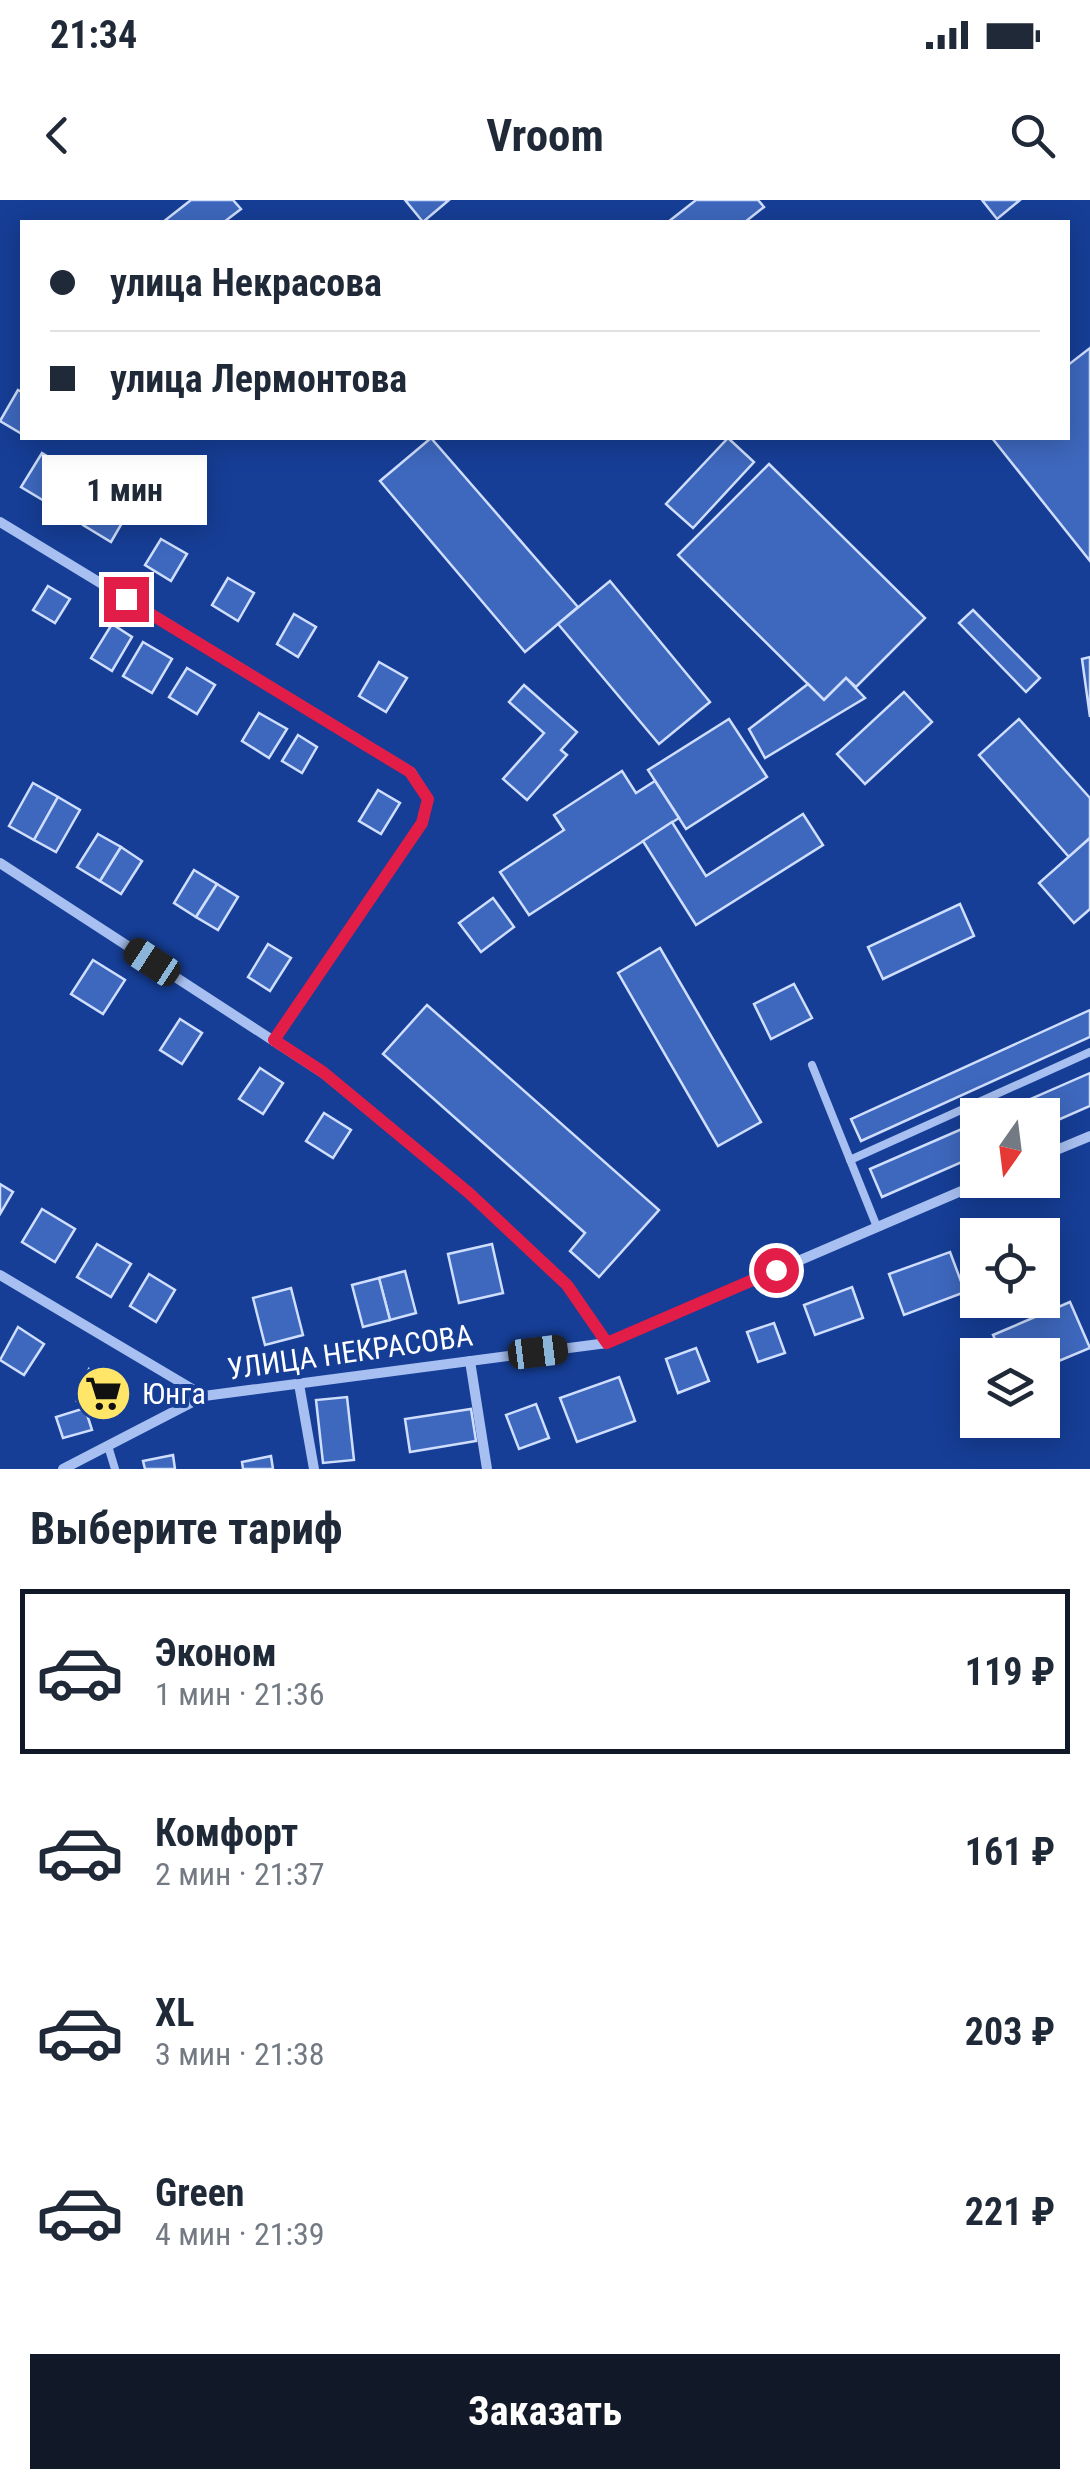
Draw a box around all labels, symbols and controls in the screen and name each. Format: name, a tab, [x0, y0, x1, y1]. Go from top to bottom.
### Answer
text: 21:34	[50, 13, 137, 57]
icon: back	[30, 108, 85, 163]
icon: search	[1005, 108, 1060, 163]
text: Vroom	[486, 109, 604, 162]
text: улица Некрасова	[110, 261, 382, 305]
text: улица Лермонтова	[110, 357, 407, 401]
callout: 1 мин	[44, 454, 208, 524]
text: 1 мин	[86, 471, 163, 509]
route end	[104, 577, 149, 622]
car	[119, 933, 185, 991]
north arrow	[960, 1098, 1060, 1198]
map controls	[960, 1098, 1060, 1438]
button: locate	[960, 1218, 1060, 1318]
route start	[754, 1248, 799, 1293]
street label: УЛИЦА НЕКРАСОВА	[225, 1317, 475, 1387]
car	[506, 1333, 570, 1371]
button: layers	[960, 1338, 1060, 1438]
supermarket icon: Юнга	[73, 1363, 133, 1423]
place label: Юнга	[142, 1376, 206, 1411]
text: Выберите тариф	[30, 1502, 343, 1555]
icon: car	[35, 1627, 125, 1717]
text: Эконом	[155, 1631, 277, 1675]
text: 119 ₽	[965, 1650, 1055, 1694]
text: 1 мин · 21:36	[155, 1675, 325, 1713]
icon: car	[35, 1807, 125, 1897]
text: Комфорт	[155, 1811, 298, 1855]
text: 161 ₽	[965, 1830, 1055, 1874]
text: 2 мин · 21:37	[155, 1855, 325, 1893]
icon: car	[35, 1987, 125, 2077]
text: XL	[155, 1991, 194, 2035]
text: 203 ₽	[965, 2010, 1055, 2054]
text: 3 мин · 21:38	[155, 2035, 325, 2073]
icon: car	[35, 2167, 125, 2257]
text: Green	[155, 2171, 245, 2215]
text: 221 ₽	[965, 2190, 1055, 2234]
text: 4 мин · 21:39	[155, 2215, 325, 2253]
button: Заказать	[30, 2354, 1060, 2469]

